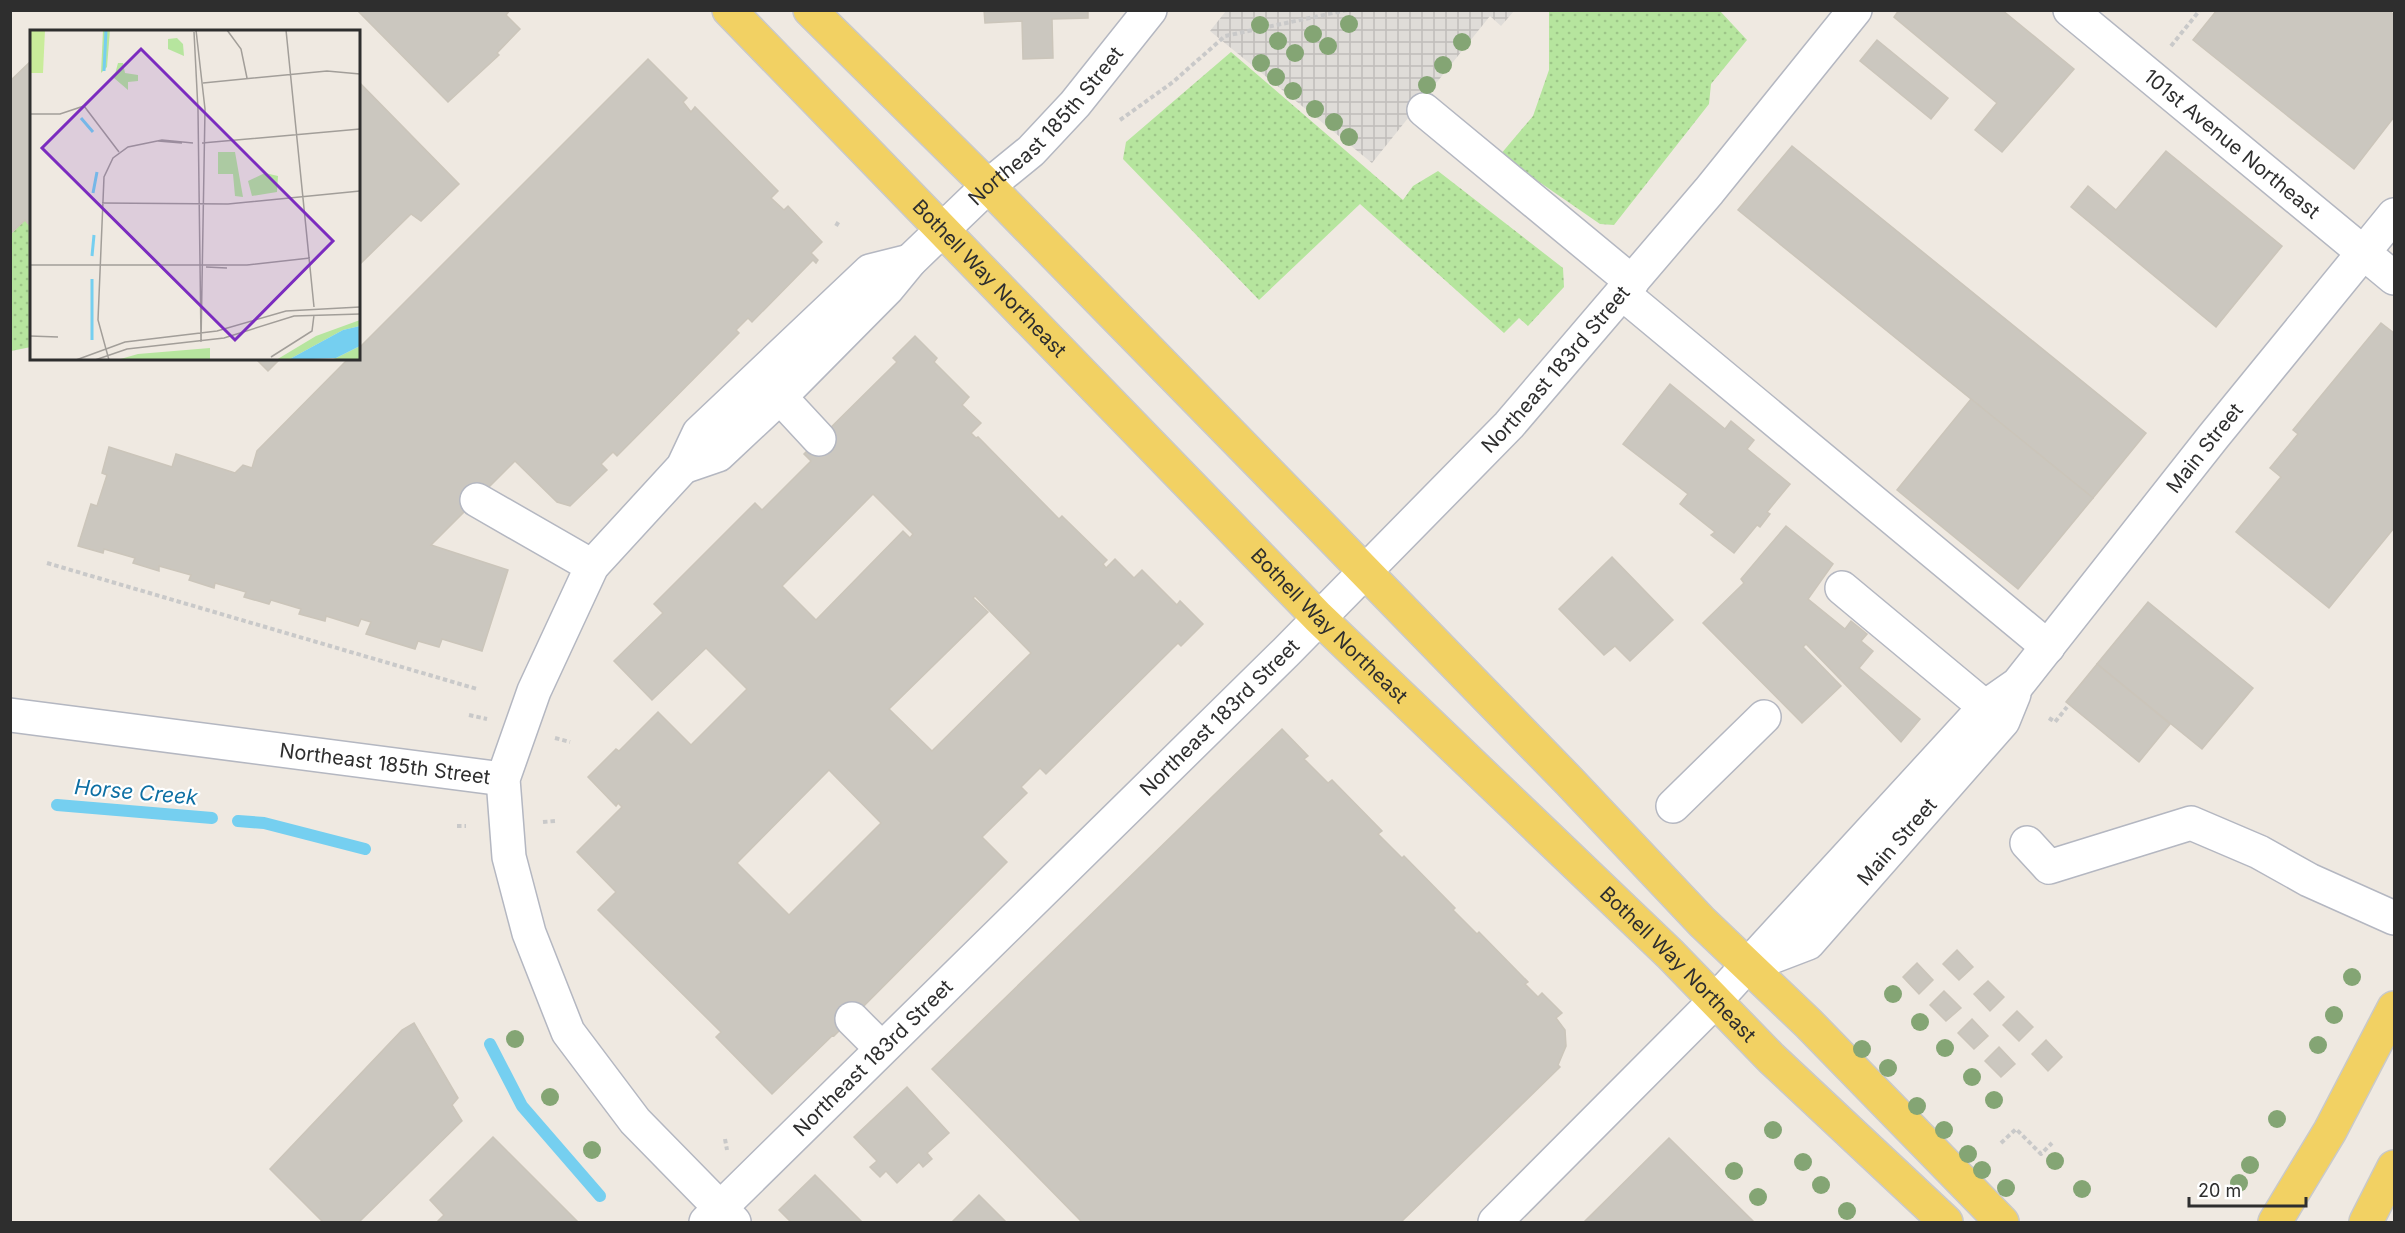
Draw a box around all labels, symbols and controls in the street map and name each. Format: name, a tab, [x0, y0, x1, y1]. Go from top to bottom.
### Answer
inset map	[30, 30, 360, 360]
street label: Northeast 185th Street	[963, 41, 1128, 210]
street label: 101st Avenue Northeast	[2139, 64, 2325, 224]
street label: Bothell Way Northeast	[908, 195, 1072, 363]
street label: Northeast 183rd Street	[1476, 281, 1635, 458]
street label: Main Street	[2161, 398, 2248, 498]
street label: Bothell Way Northeast	[1246, 543, 1413, 709]
street label: Northeast 183rd Street	[1135, 634, 1304, 801]
street label: Northeast 185th Street	[278, 738, 492, 789]
water label: Horse Creek	[73, 774, 199, 810]
street label: Main Street	[1852, 793, 1942, 890]
street label: Bothell Way Northeast	[1595, 881, 1761, 1047]
street label: Northeast 183rd Street	[788, 974, 958, 1141]
scale bar	[2189, 1170, 2306, 1208]
text: 20 m	[2198, 1180, 2241, 1201]

